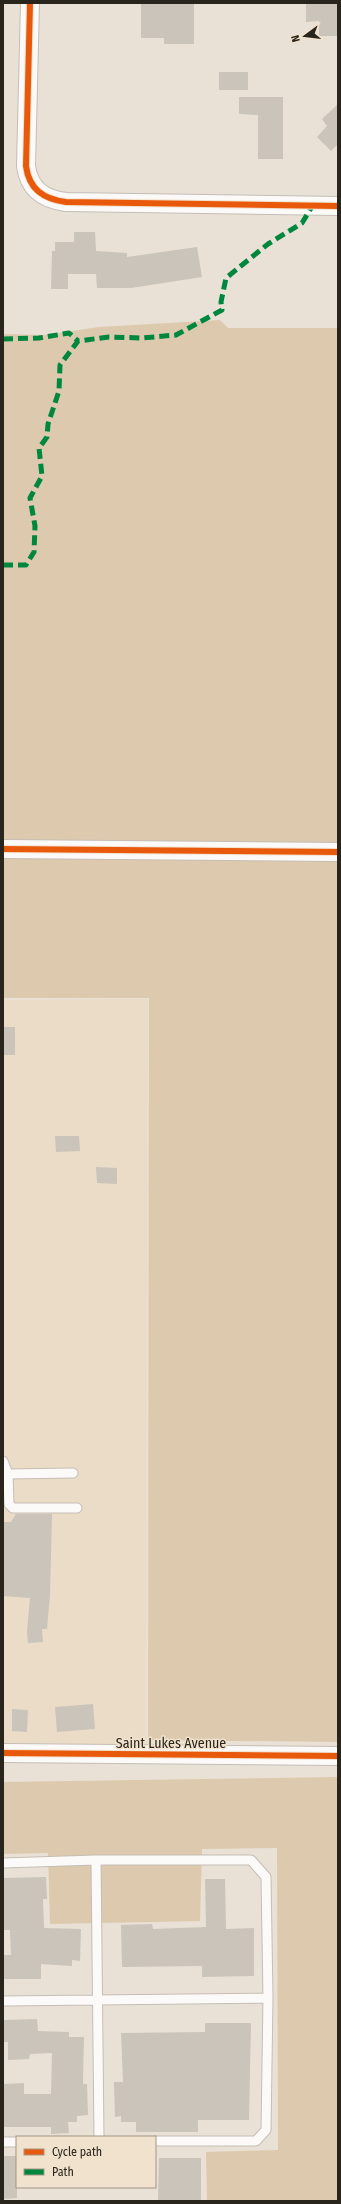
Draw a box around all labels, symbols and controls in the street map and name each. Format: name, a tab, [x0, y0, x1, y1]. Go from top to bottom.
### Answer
north arrow	[285, 16, 325, 56]
text: N	[289, 34, 303, 43]
street label: Saint Lukes Avenue	[116, 1735, 226, 1752]
legend	[16, 2136, 156, 2188]
text: Cycle path	[52, 2145, 102, 2159]
text: Path	[52, 2165, 74, 2179]

